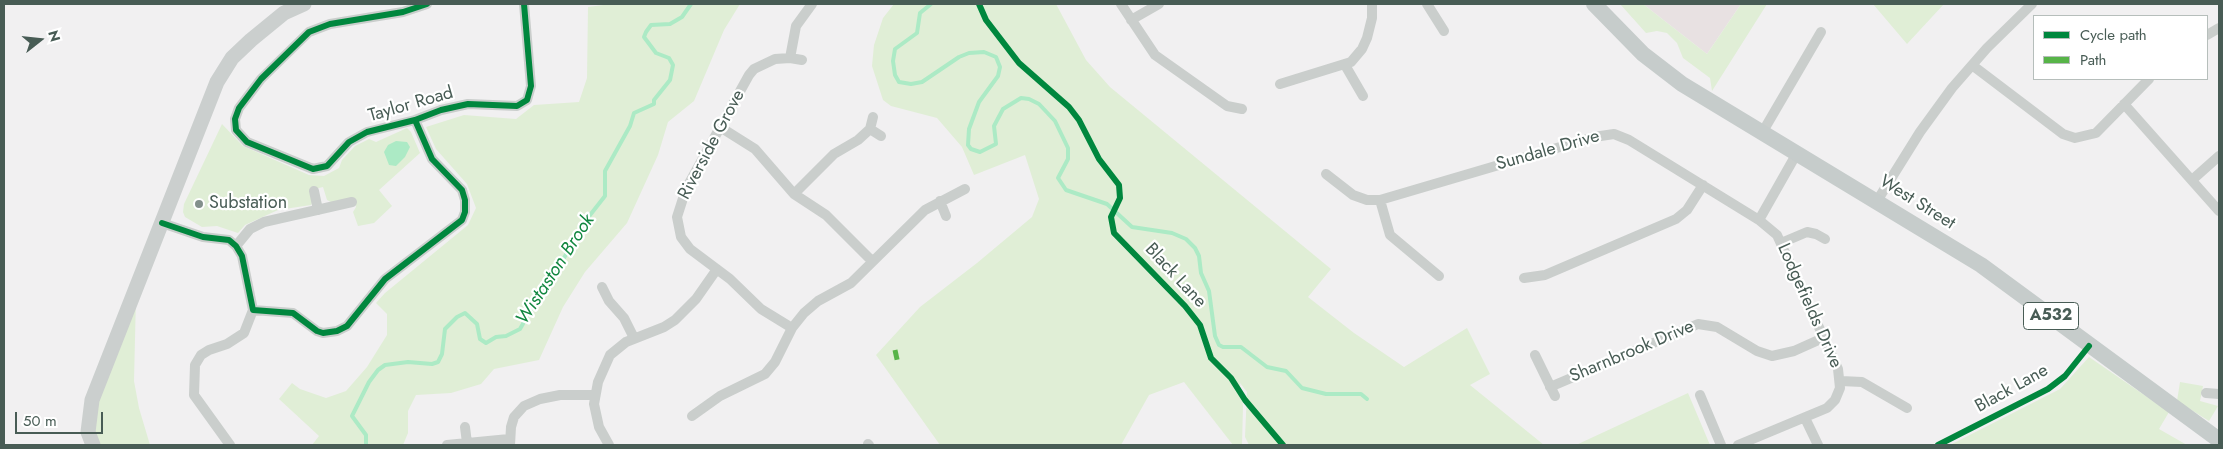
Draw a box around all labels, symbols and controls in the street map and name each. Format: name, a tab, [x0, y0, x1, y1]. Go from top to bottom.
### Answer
north arrow	[15, 15, 65, 65]
legend	[2033, 15, 2208, 80]
text: Cycle path	[2080, 24, 2147, 46]
text: N	[43, 28, 66, 44]
text: Path	[2080, 49, 2106, 71]
street label: Taylor Road	[366, 83, 456, 127]
street label: Riverside Grove	[674, 86, 750, 204]
street label: Sundale Drive	[1494, 126, 1602, 176]
street label: West Street	[1875, 171, 1959, 235]
place label: Substation	[209, 193, 287, 215]
marker: Substation	[193, 198, 205, 210]
water label: Wistaston Brook	[512, 210, 600, 330]
street label: Black Lane	[1140, 239, 1210, 313]
street label: Lodgefields Drive	[1772, 240, 1846, 372]
road number: A532	[2024, 302, 2078, 330]
street label: Sharnbrook Drive	[1567, 316, 1697, 388]
street label: Black Lane	[1972, 360, 2052, 418]
scale bar	[18, 402, 105, 434]
text: 50 m	[23, 410, 57, 432]

